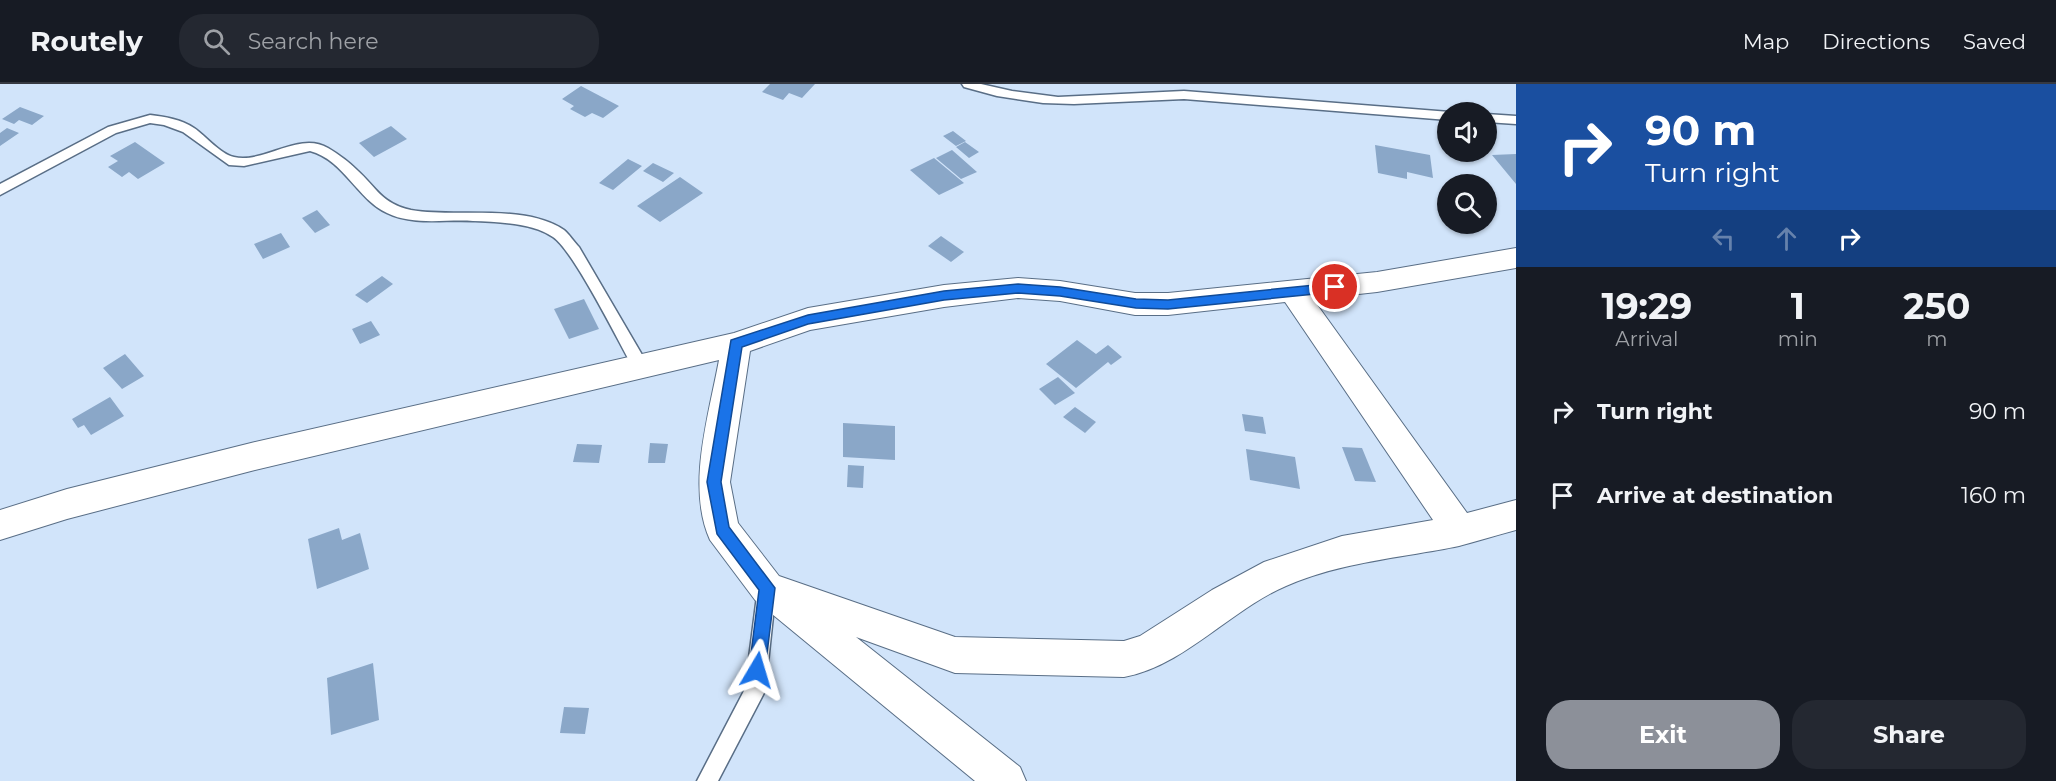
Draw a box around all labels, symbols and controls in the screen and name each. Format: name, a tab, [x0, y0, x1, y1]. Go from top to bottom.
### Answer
search box	[179, 14, 599, 68]
text: Routely	[30, 24, 143, 58]
icon: search	[200, 25, 233, 58]
text: Search here	[248, 28, 379, 55]
text: Map	[1743, 29, 1789, 54]
text: Directions	[1822, 29, 1930, 54]
text: Saved	[1963, 29, 2026, 54]
map controls	[1437, 102, 1497, 234]
button: sound	[1437, 102, 1497, 162]
text: 90 m	[1645, 104, 1756, 156]
icon: right	[1546, 108, 1624, 186]
text: Turn right	[1645, 156, 1780, 189]
button: search	[1437, 174, 1497, 234]
icon: left	[1707, 222, 1740, 255]
icon: ahead	[1770, 222, 1803, 255]
icon: right	[1833, 222, 1866, 255]
pin	[1309, 261, 1360, 312]
icon: arrive	[1318, 270, 1351, 303]
text: 19:29	[1602, 284, 1692, 328]
text: 1	[1791, 284, 1805, 328]
text: 250	[1903, 284, 1970, 328]
text: Arrival	[1615, 327, 1678, 351]
text: min	[1778, 327, 1818, 351]
text: m	[1926, 327, 1948, 351]
icon: right	[1546, 395, 1579, 428]
text: Turn right	[1597, 398, 1712, 425]
text: 90 m	[1969, 398, 2026, 425]
icon: arrive	[1546, 479, 1579, 512]
text: Arrive at destination	[1597, 482, 1833, 509]
text: 160 m	[1961, 482, 2026, 509]
position arrow	[725, 638, 789, 702]
button: Exit	[1546, 700, 1780, 769]
button: Share	[1792, 700, 2026, 769]

